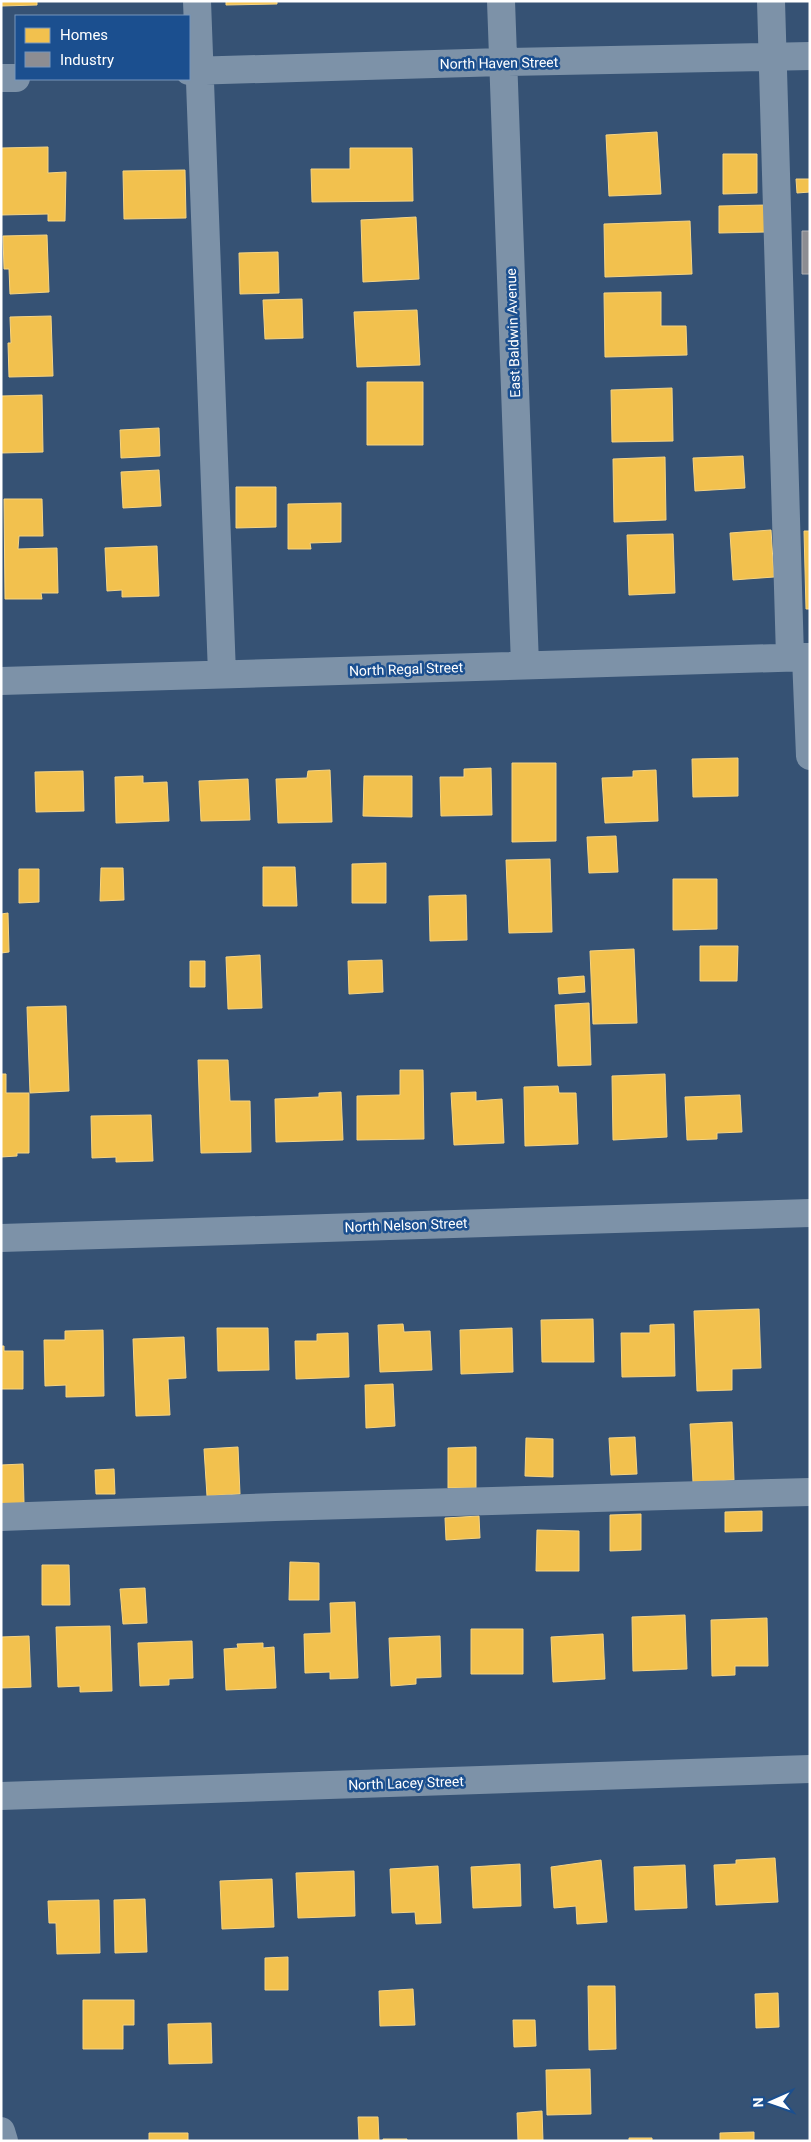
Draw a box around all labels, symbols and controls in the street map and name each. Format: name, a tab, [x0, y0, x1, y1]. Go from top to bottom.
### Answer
legend	[15, 15, 190, 80]
text: Homes	[60, 26, 108, 44]
text: Industry	[60, 51, 114, 69]
street label: North Haven Street	[440, 54, 559, 72]
street label: East Baldwin Avenue	[503, 268, 523, 398]
street label: North Regal Street	[349, 659, 464, 679]
street label: North Nelson Street	[344, 1215, 468, 1235]
street label: North Lacey Street	[348, 1773, 464, 1793]
north arrow	[746, 2077, 796, 2127]
text: N	[750, 2097, 766, 2108]

